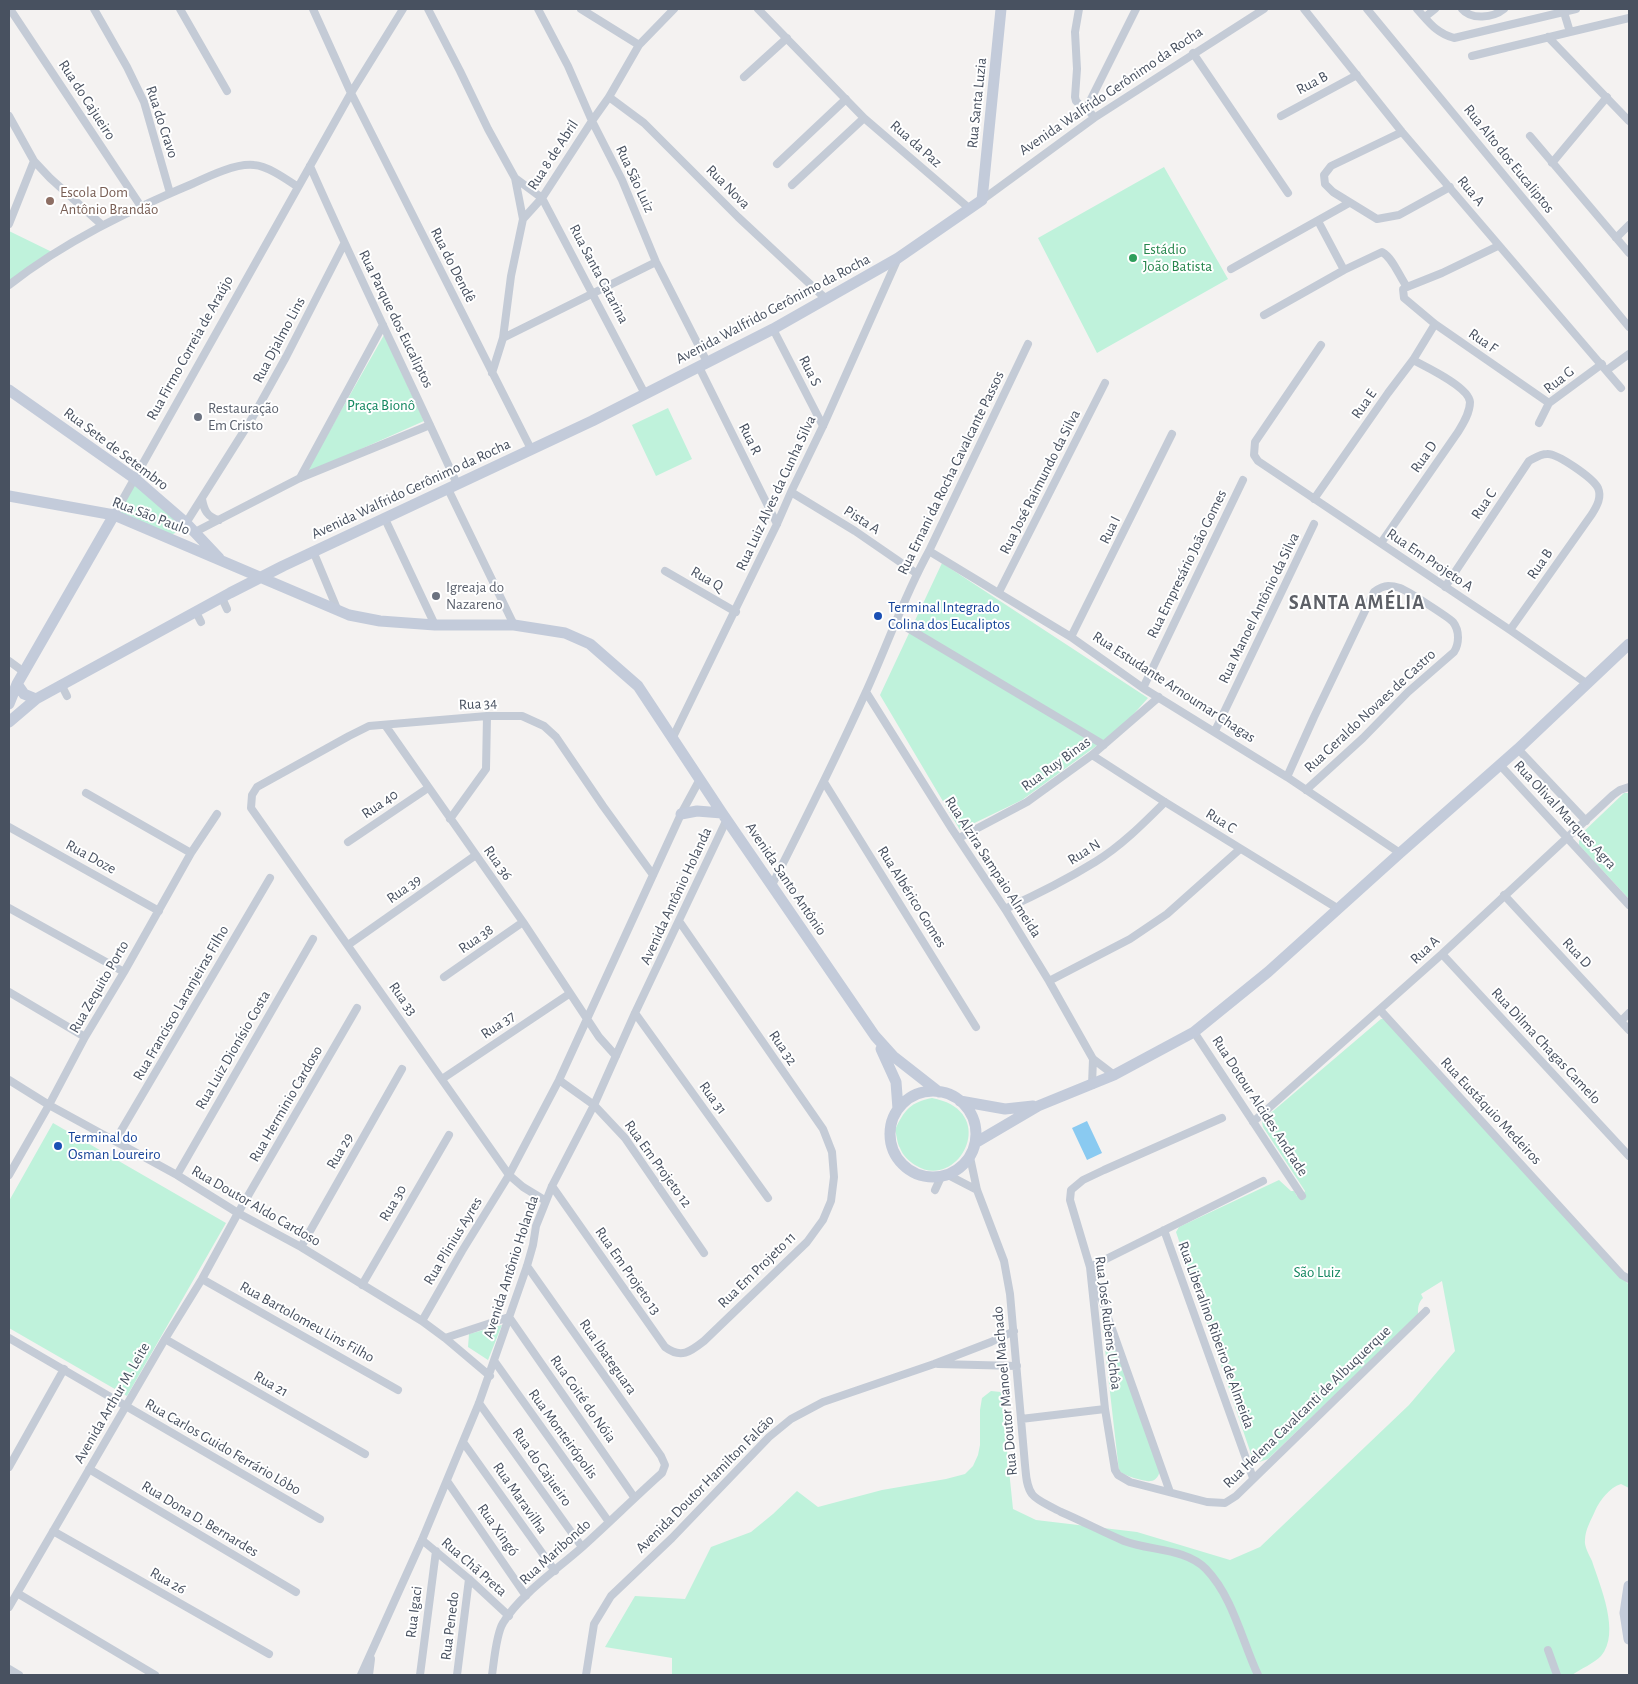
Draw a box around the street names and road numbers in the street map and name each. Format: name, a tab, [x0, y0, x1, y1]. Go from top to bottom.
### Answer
street label: Avenida Walfrido Gerônimo da Rocha	[1016, 23, 1206, 159]
street label: Rua do Cajueiro	[54, 57, 120, 143]
street label: Rua Santa Luzia	[963, 57, 991, 149]
street label: Rua B	[1293, 67, 1331, 99]
street label: Rua do Cravo	[142, 83, 182, 161]
street label: Rua Alto dos Eucaliptos	[1460, 101, 1558, 217]
street label: Rua 8 de Abril	[524, 116, 582, 194]
street label: Rua da Paz	[886, 117, 946, 171]
street label: Rua São Luiz	[612, 142, 658, 216]
street label: Rua Nova	[702, 161, 754, 213]
street label: Rua A	[1453, 172, 1489, 210]
street label: Rua Santa Catarina	[565, 221, 633, 327]
street label: Rua do Dendê	[426, 225, 480, 305]
street label: Rua Parque dos Eucaliptos	[355, 247, 437, 391]
street label: Avenida Walfrido Gerônimo da Rocha	[673, 250, 873, 368]
street label: Rua Firmo Correia de Araújo	[143, 273, 237, 423]
street label: Rua Djalmo Lins	[249, 294, 309, 386]
street label: Rua F	[1465, 325, 1501, 357]
street label: Rua S	[795, 353, 825, 389]
street label: Rua G	[1540, 362, 1578, 398]
street label: Rua Ernani da Rocha Cavalcante Passos	[894, 368, 1008, 578]
street label: Rua E	[1347, 386, 1381, 422]
street label: Rua Sete de Setembro	[60, 404, 172, 494]
street label: Rua José Raimundo da Silva	[996, 407, 1084, 557]
street label: Rua Luiz Alves da Cunha Silva	[732, 412, 820, 574]
street label: Rua R	[734, 420, 766, 458]
street label: Avenida Walfrido Gerônimo da Rocha	[309, 435, 513, 543]
street label: Rua D	[1407, 438, 1441, 476]
street label: Rua C	[1467, 485, 1501, 523]
street label: Rua Empresário João Gomes	[1143, 487, 1231, 641]
street label: Rua São Paulo	[110, 493, 192, 539]
street label: Pista A	[840, 502, 884, 538]
street label: Rua I	[1096, 513, 1124, 547]
street label: Rua Em Projeto A	[1383, 524, 1477, 596]
street label: Rua Manoel Antônio da Silva	[1215, 530, 1303, 686]
street label: Rua B	[1523, 545, 1557, 583]
street label: Rua Q	[687, 563, 727, 595]
street label: Rua Estudante Arnoumar Chagas	[1089, 628, 1259, 746]
street label: Rua Geraldo Novaes de Castro	[1301, 645, 1439, 777]
street label: Rua 34	[458, 694, 498, 714]
street label: Rua Ruy Binas	[1018, 733, 1094, 795]
street label: Rua Olival Marques Agra	[1510, 757, 1620, 873]
street label: Rua 40	[358, 785, 402, 823]
street label: Rua Alzira Sampaio Almeida	[941, 793, 1045, 941]
street label: Rua C	[1202, 805, 1240, 837]
street label: Avenida Santo Antônio	[741, 819, 831, 939]
street label: Avenida Antônio Holanda	[636, 824, 716, 968]
street label: Rua N	[1064, 835, 1104, 869]
street label: Rua Doze	[63, 836, 119, 878]
street label: Rua 36	[480, 842, 516, 884]
street label: Rua Albérico Gomes	[873, 843, 951, 951]
street label: Rua 39	[383, 871, 425, 907]
street label: Rua 38	[455, 921, 497, 957]
street label: Rua Francisco Laranjeiras Filho	[129, 922, 233, 1084]
street label: Rua A	[1407, 932, 1443, 968]
street label: Rua D	[1559, 934, 1595, 972]
street label: Rua Zequito Porto	[65, 937, 133, 1037]
street label: Rua 33	[385, 979, 421, 1019]
street label: Rua Dilma Chagas Camelo	[1487, 984, 1605, 1108]
street label: Rua Luiz Dionísio Costa	[192, 987, 274, 1113]
street label: Rua 37	[477, 1007, 519, 1043]
street label: Rua 32	[765, 1027, 801, 1069]
street label: Rua Dotour Alcides Andrade	[1208, 1032, 1312, 1180]
street label: Rua Herminio Cardoso	[245, 1043, 327, 1165]
street label: Rua Eustáquio Medeiros	[1437, 1054, 1545, 1168]
street label: Rua 31	[695, 1078, 731, 1118]
street label: Rua Em Projeto 12	[620, 1117, 696, 1211]
street label: Rua 29	[322, 1130, 358, 1172]
street label: Rua Doutor Aldo Cardoso	[188, 1162, 324, 1250]
street label: Rua 30	[375, 1182, 411, 1224]
street label: Avenida Antônio Holanda	[479, 1193, 543, 1341]
street label: Rua Plinius Ayres	[420, 1194, 486, 1288]
street label: Rua Em Projeto 13	[591, 1224, 665, 1318]
street label: Rua Em Projeto 11	[714, 1228, 800, 1312]
street label: Rua Liberalino Ribeiro de Almeida	[1174, 1239, 1258, 1431]
street label: Rua José Rubens Uchôa	[1091, 1255, 1125, 1391]
street label: Rua Bartolomeu Lins Filho	[236, 1277, 378, 1367]
street label: Rua Doutor Manoel Machado	[989, 1306, 1021, 1476]
street label: Rua Ibateguara	[575, 1316, 641, 1398]
street label: Rua Helena Cavalcanti de Albuquerque	[1219, 1322, 1395, 1492]
street label: Avenida Arthur M. Leite	[70, 1339, 154, 1467]
street label: Rua Coité do Nóia	[546, 1352, 620, 1446]
street label: Rua 21	[250, 1367, 292, 1401]
street label: Rua Monteirópolis	[524, 1386, 602, 1482]
street label: Rua Carlos Guido Ferrário Lôbo	[142, 1395, 304, 1499]
street label: Avenida Doutor Hamilton Falcão	[632, 1411, 778, 1557]
street label: Rua do Cajueiro	[508, 1424, 576, 1510]
street label: Rua Maravilha	[489, 1459, 551, 1537]
street label: Rua Dona D. Bernardes	[138, 1477, 262, 1561]
street label: Rua Xingó	[473, 1500, 523, 1560]
street label: Rua Maribondo	[516, 1515, 594, 1589]
street label: Rua Chã Preta	[437, 1534, 511, 1600]
street label: Rua 26	[147, 1563, 189, 1599]
street label: Rua Igaci	[402, 1585, 426, 1639]
street label: Rua Penedo	[437, 1591, 463, 1661]

